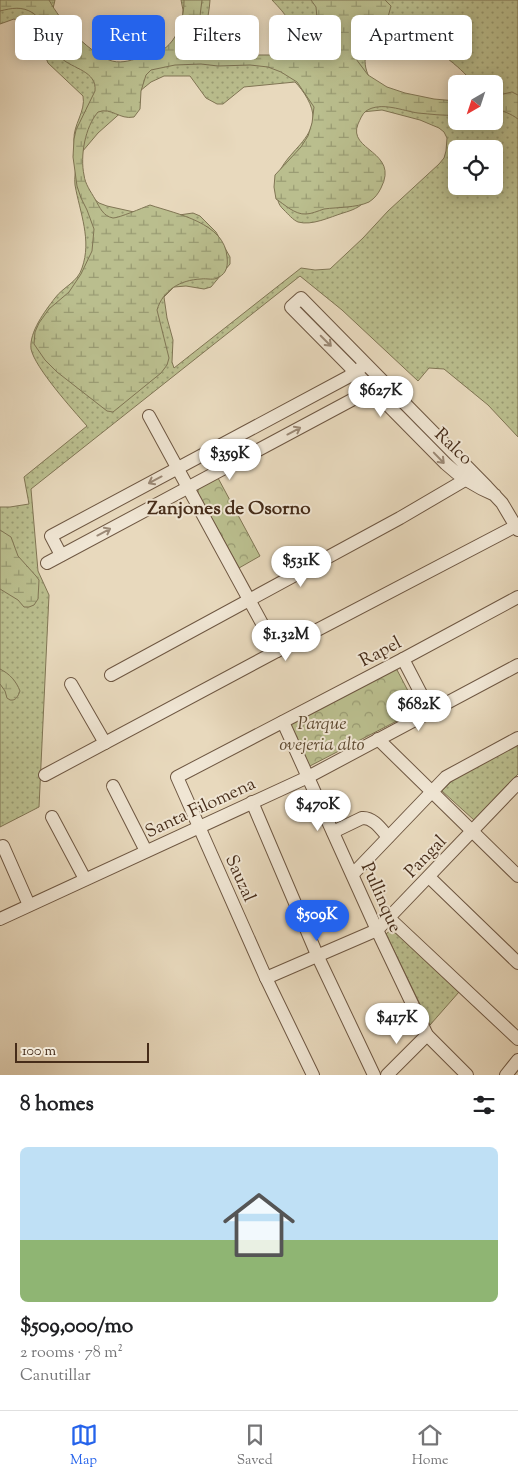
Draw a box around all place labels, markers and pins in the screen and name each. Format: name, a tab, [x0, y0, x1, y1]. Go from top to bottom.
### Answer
pin: $627K	[346, 376, 416, 418]
pin: $359K	[195, 438, 265, 481]
pin: $531K	[266, 546, 336, 588]
pin: $1.32M	[245, 620, 327, 662]
pin: $682K	[384, 690, 454, 732]
pin: $470K	[283, 790, 353, 832]
pin: $509K	[282, 900, 352, 942]
pin: $417K	[362, 1002, 432, 1045]

